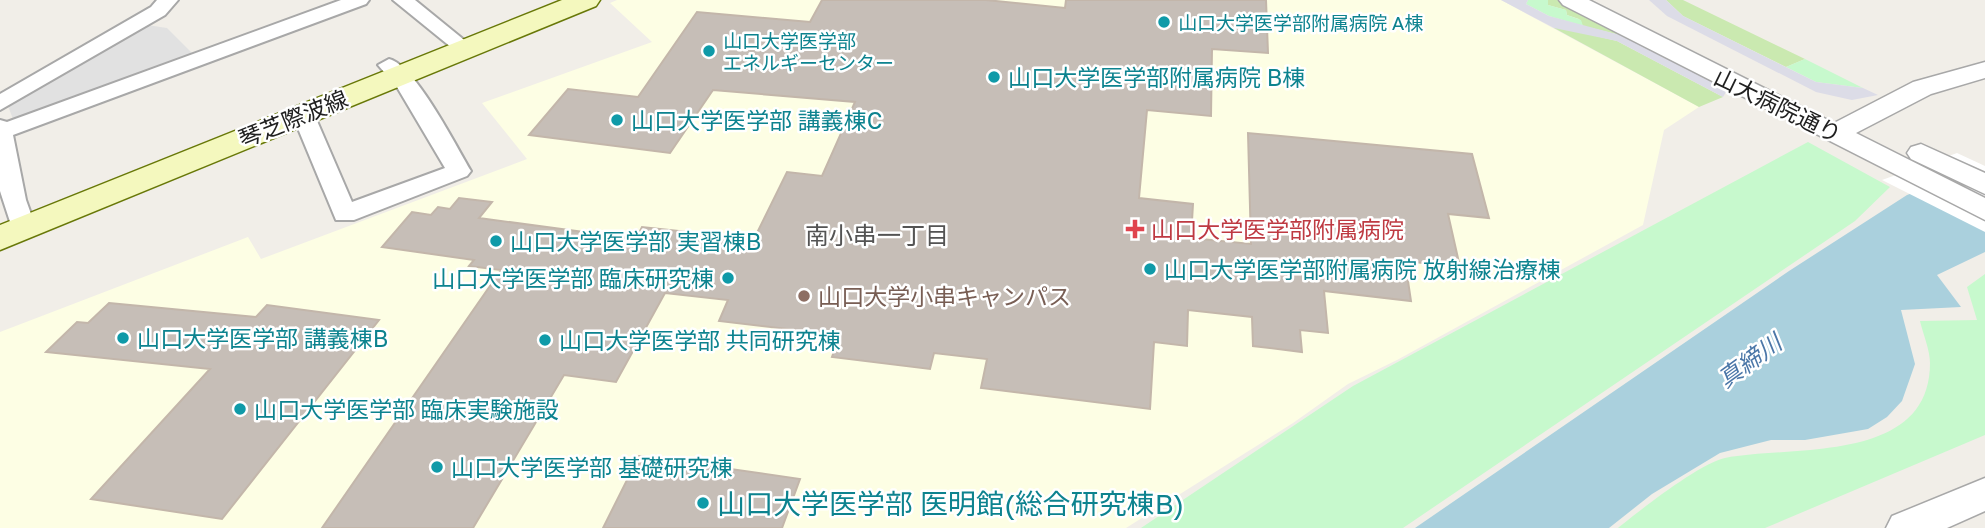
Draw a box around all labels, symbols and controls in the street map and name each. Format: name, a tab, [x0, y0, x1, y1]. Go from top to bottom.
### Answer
place label: 山口大学医学部附属病院 A棟	[1178, 11, 1423, 34]
marker: 山口大学医学部附属病院 A棟	[1156, 14, 1172, 30]
place label: 山口大学医学部 エネルギーセンター	[723, 29, 894, 74]
marker: 山口大学医学部 エネルギーセンター	[701, 43, 717, 59]
street label: 山大病院通り	[1710, 62, 1846, 148]
place label: 山口大学医学部附属病院 B棟	[1008, 63, 1305, 91]
marker: 山口大学医学部附属病院 B棟	[986, 69, 1002, 85]
street label: 琴芝際波線	[234, 83, 352, 153]
place label: 山口大学医学部 講義棟C	[631, 106, 882, 134]
marker: 山口大学医学部 講義棟C	[609, 112, 625, 128]
place label: 山口大学医学部附属病院	[1151, 215, 1404, 243]
marker: 山口大学医学部附属病院	[1125, 219, 1145, 239]
district label: 南小串一丁目	[805, 220, 949, 249]
place label: 山口大学医学部 実習棟B	[510, 227, 761, 255]
marker: 山口大学医学部 実習棟B	[488, 233, 504, 249]
place label: 山口大学医学部附属病院 放射線治療棟	[1164, 255, 1561, 283]
marker: 山口大学医学部附属病院 放射線治療棟	[1142, 261, 1158, 277]
place label: 山口大学医学部 臨床研究棟	[432, 264, 714, 292]
marker: 山口大学医学部 臨床研究棟	[720, 270, 736, 286]
place label: 山口大学小串キャンパス	[818, 282, 1071, 310]
marker: 山口大学小串キャンパス	[796, 288, 812, 304]
place label: 山口大学医学部 講義棟B	[137, 324, 388, 352]
water label: 真締川	[1711, 325, 1789, 393]
place label: 山口大学医学部 共同研究棟	[559, 326, 841, 354]
marker: 山口大学医学部 講義棟B	[115, 330, 131, 346]
marker: 山口大学医学部 共同研究棟	[537, 332, 553, 348]
place label: 山口大学医学部 臨床実験施設	[254, 395, 559, 423]
marker: 山口大学医学部 臨床実験施設	[232, 401, 248, 417]
place label: 山口大学医学部 基礎研究棟	[451, 453, 733, 481]
marker: 山口大学医学部 基礎研究棟	[429, 459, 445, 475]
place label: 山口大学医学部 医明館(総合研究棟B)	[717, 487, 1184, 520]
marker: 山口大学医学部 医明館(総合研究棟B)	[695, 495, 711, 511]

